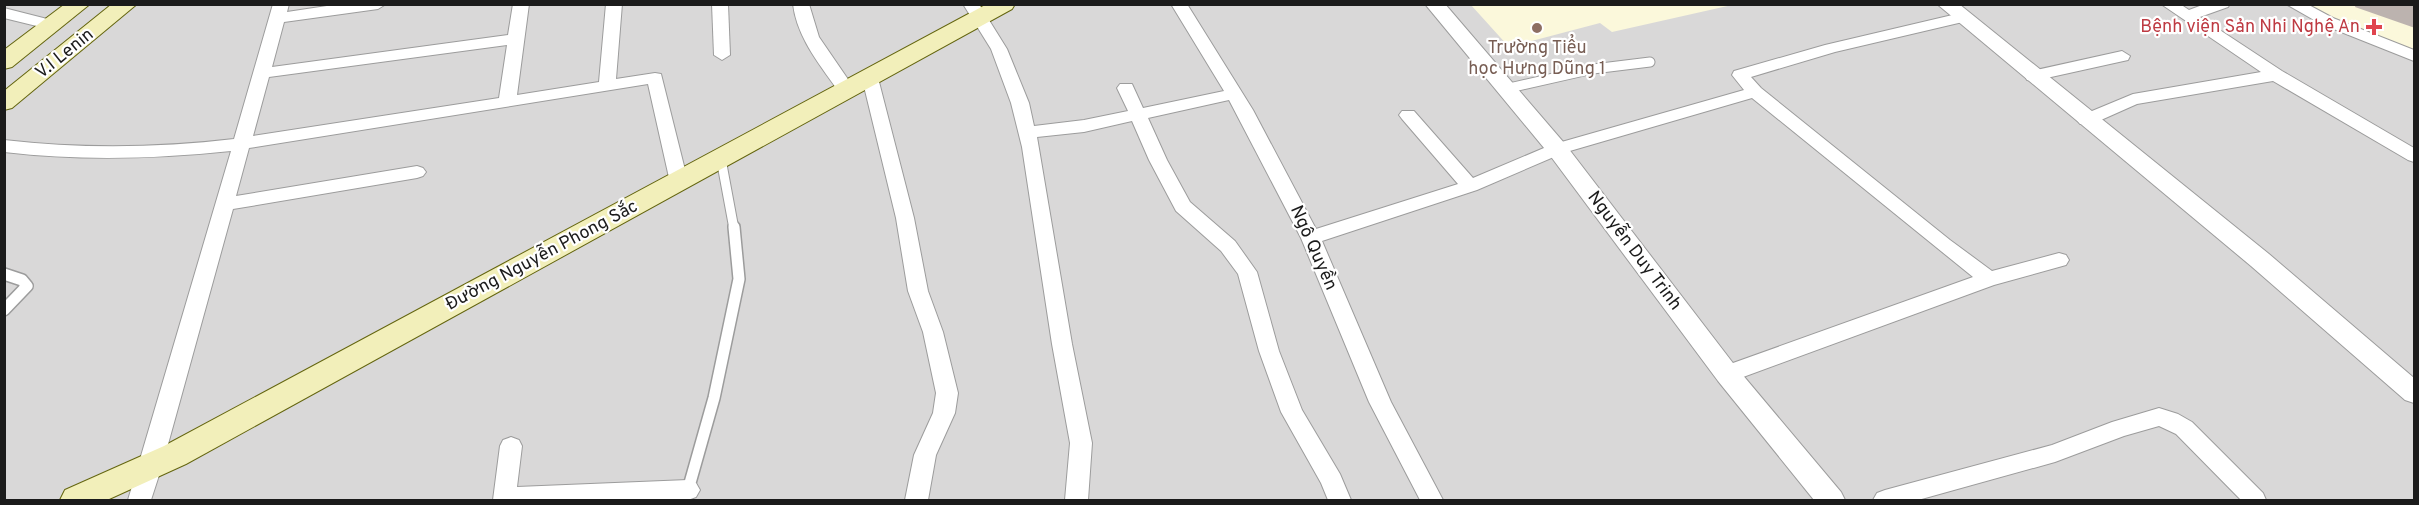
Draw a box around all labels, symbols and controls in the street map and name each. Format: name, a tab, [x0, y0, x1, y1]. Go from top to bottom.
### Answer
place label: Bệnh viện Sản Nhi Nghệ An	[2140, 16, 2360, 39]
marker: Bệnh viện Sản Nhi Nghệ An	[2365, 18, 2383, 36]
marker: Trường Tiểu học Hưng Dũng 1	[1530, 21, 1544, 35]
street label: V.I Lenin	[31, 24, 99, 84]
place label: Trường Tiểu học Hưng Dũng 1	[1468, 33, 1606, 81]
street label: Nguyễn Duy Trinh	[1582, 186, 1688, 315]
street label: Đường Nguyễn Phong Sắc	[441, 194, 642, 316]
street label: Ngô Quyền	[1284, 202, 1343, 294]

